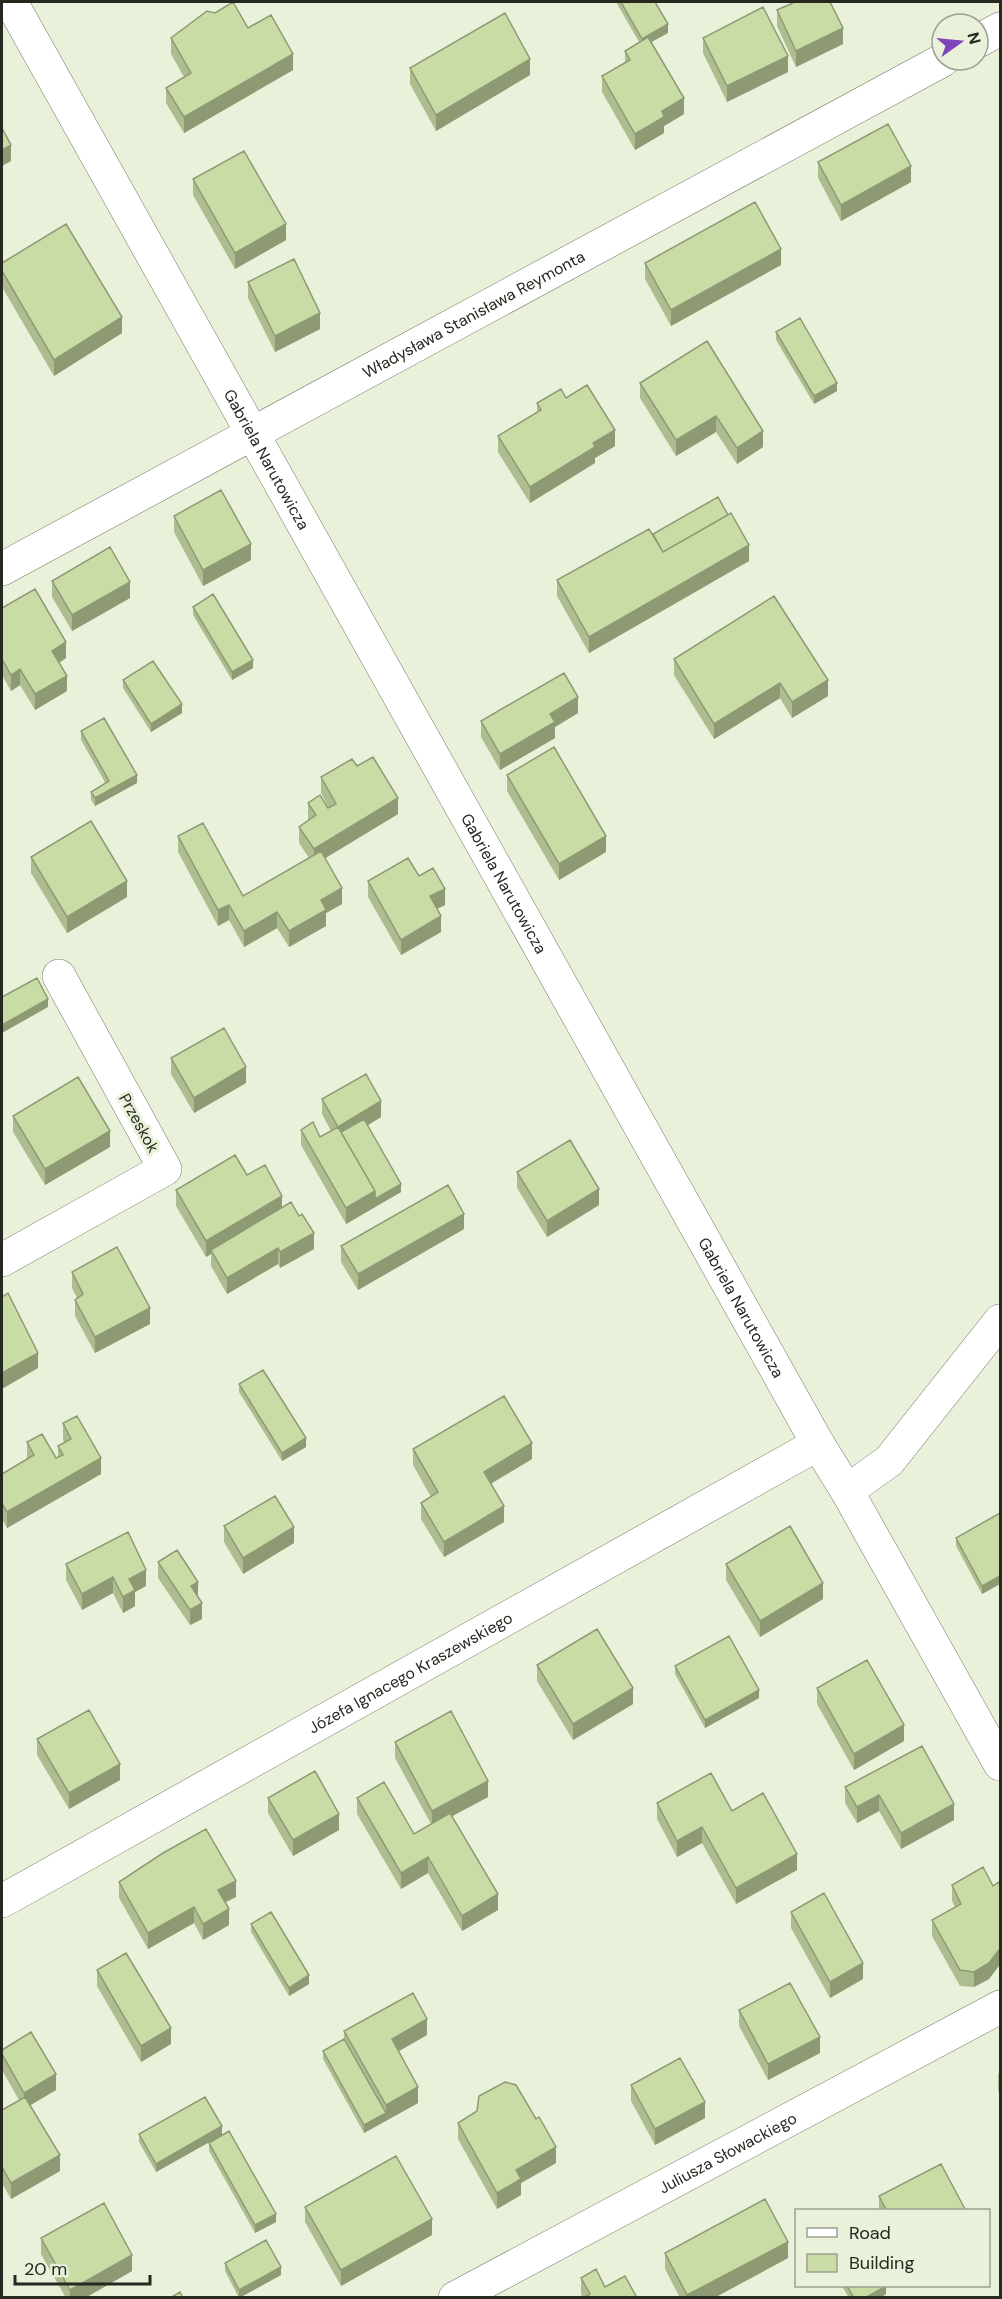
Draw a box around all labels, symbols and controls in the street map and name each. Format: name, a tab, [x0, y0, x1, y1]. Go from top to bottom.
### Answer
north arrow	[930, 12, 990, 72]
text: N	[962, 30, 986, 47]
street label: Władysława Stanisława Reymonta	[359, 245, 588, 383]
street label: Gabriela Narutowicza	[219, 385, 315, 533]
street label: Gabriela Narutowicza	[457, 809, 552, 957]
street label: Przeskok	[114, 1090, 164, 1156]
street label: Gabriela Narutowicza	[694, 1234, 789, 1381]
street label: Józefa Ignacego Kraszewskiego	[305, 1607, 516, 1738]
street label: Juliusza Słowackiego	[655, 2107, 800, 2198]
legend	[795, 2209, 990, 2287]
text: Road	[849, 2221, 891, 2245]
scale bar	[15, 2248, 150, 2286]
text: Building	[849, 2251, 914, 2275]
text: 20 m	[24, 2257, 67, 2281]

